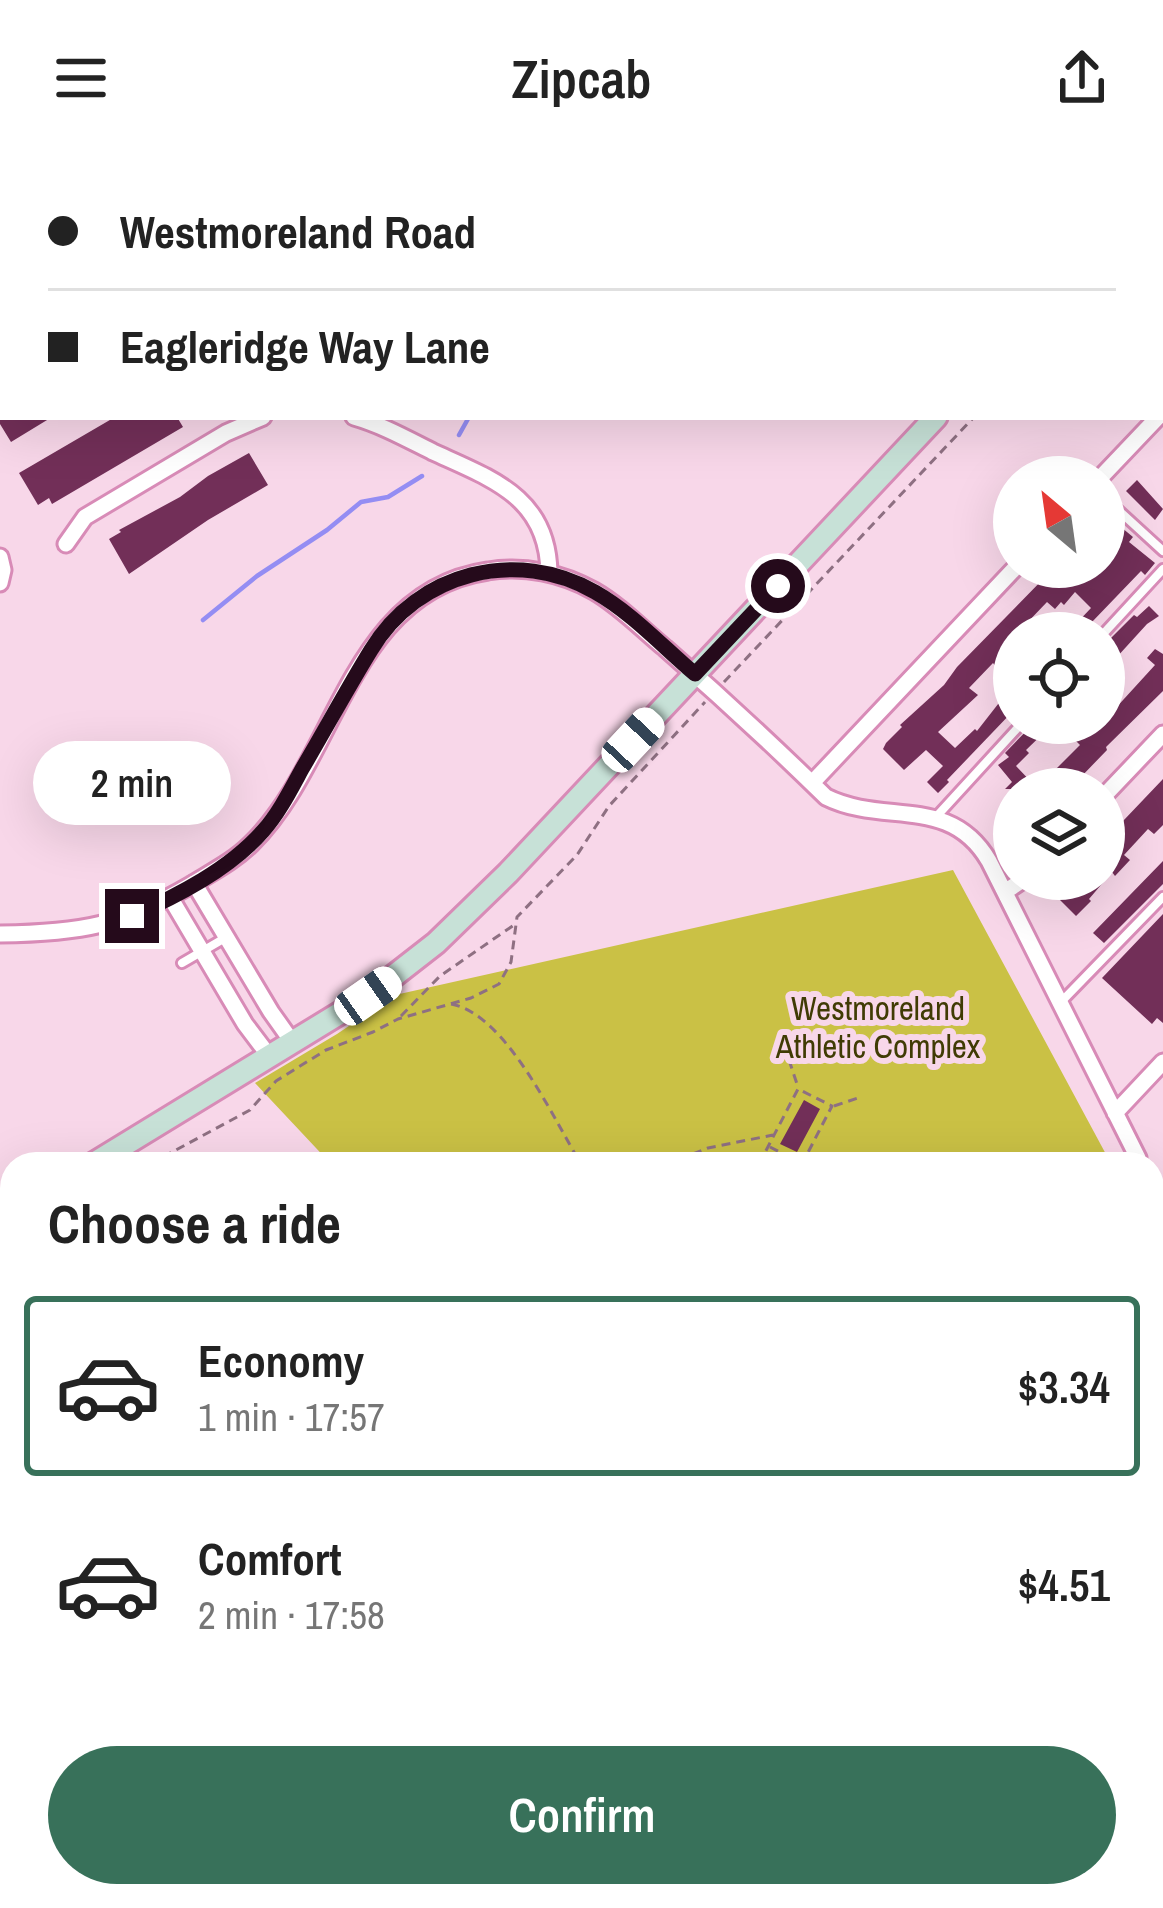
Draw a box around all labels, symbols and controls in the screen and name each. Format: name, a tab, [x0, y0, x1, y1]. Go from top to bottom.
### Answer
text: Zipcab	[511, 42, 652, 115]
icon: menu	[48, 45, 114, 111]
icon: share	[1049, 45, 1115, 111]
text: Westmoreland Road	[120, 201, 476, 262]
text: Eagleridge Way Lane	[120, 316, 490, 377]
north arrow	[993, 456, 1125, 588]
map controls	[993, 456, 1125, 900]
route start	[751, 559, 805, 613]
button: locate	[993, 612, 1125, 744]
car	[595, 701, 671, 779]
callout: 2 min	[33, 742, 231, 826]
text: 2 min	[91, 757, 173, 809]
button: layers	[993, 768, 1125, 900]
route end	[105, 889, 159, 943]
car	[328, 961, 408, 1031]
park label: Westmoreland Athletic Complex	[775, 986, 981, 1068]
text: Choose a ride	[48, 1187, 341, 1260]
text: Economy	[198, 1330, 364, 1391]
icon: car	[54, 1332, 162, 1440]
text: $3.34	[1018, 1356, 1110, 1417]
text: 1 min · 17:57	[198, 1391, 385, 1443]
text: Comfort	[198, 1528, 341, 1589]
icon: car	[54, 1530, 162, 1638]
text: $4.51	[1018, 1554, 1110, 1615]
text: 2 min · 17:58	[198, 1589, 385, 1641]
button: Confirm	[48, 1746, 1116, 1884]

